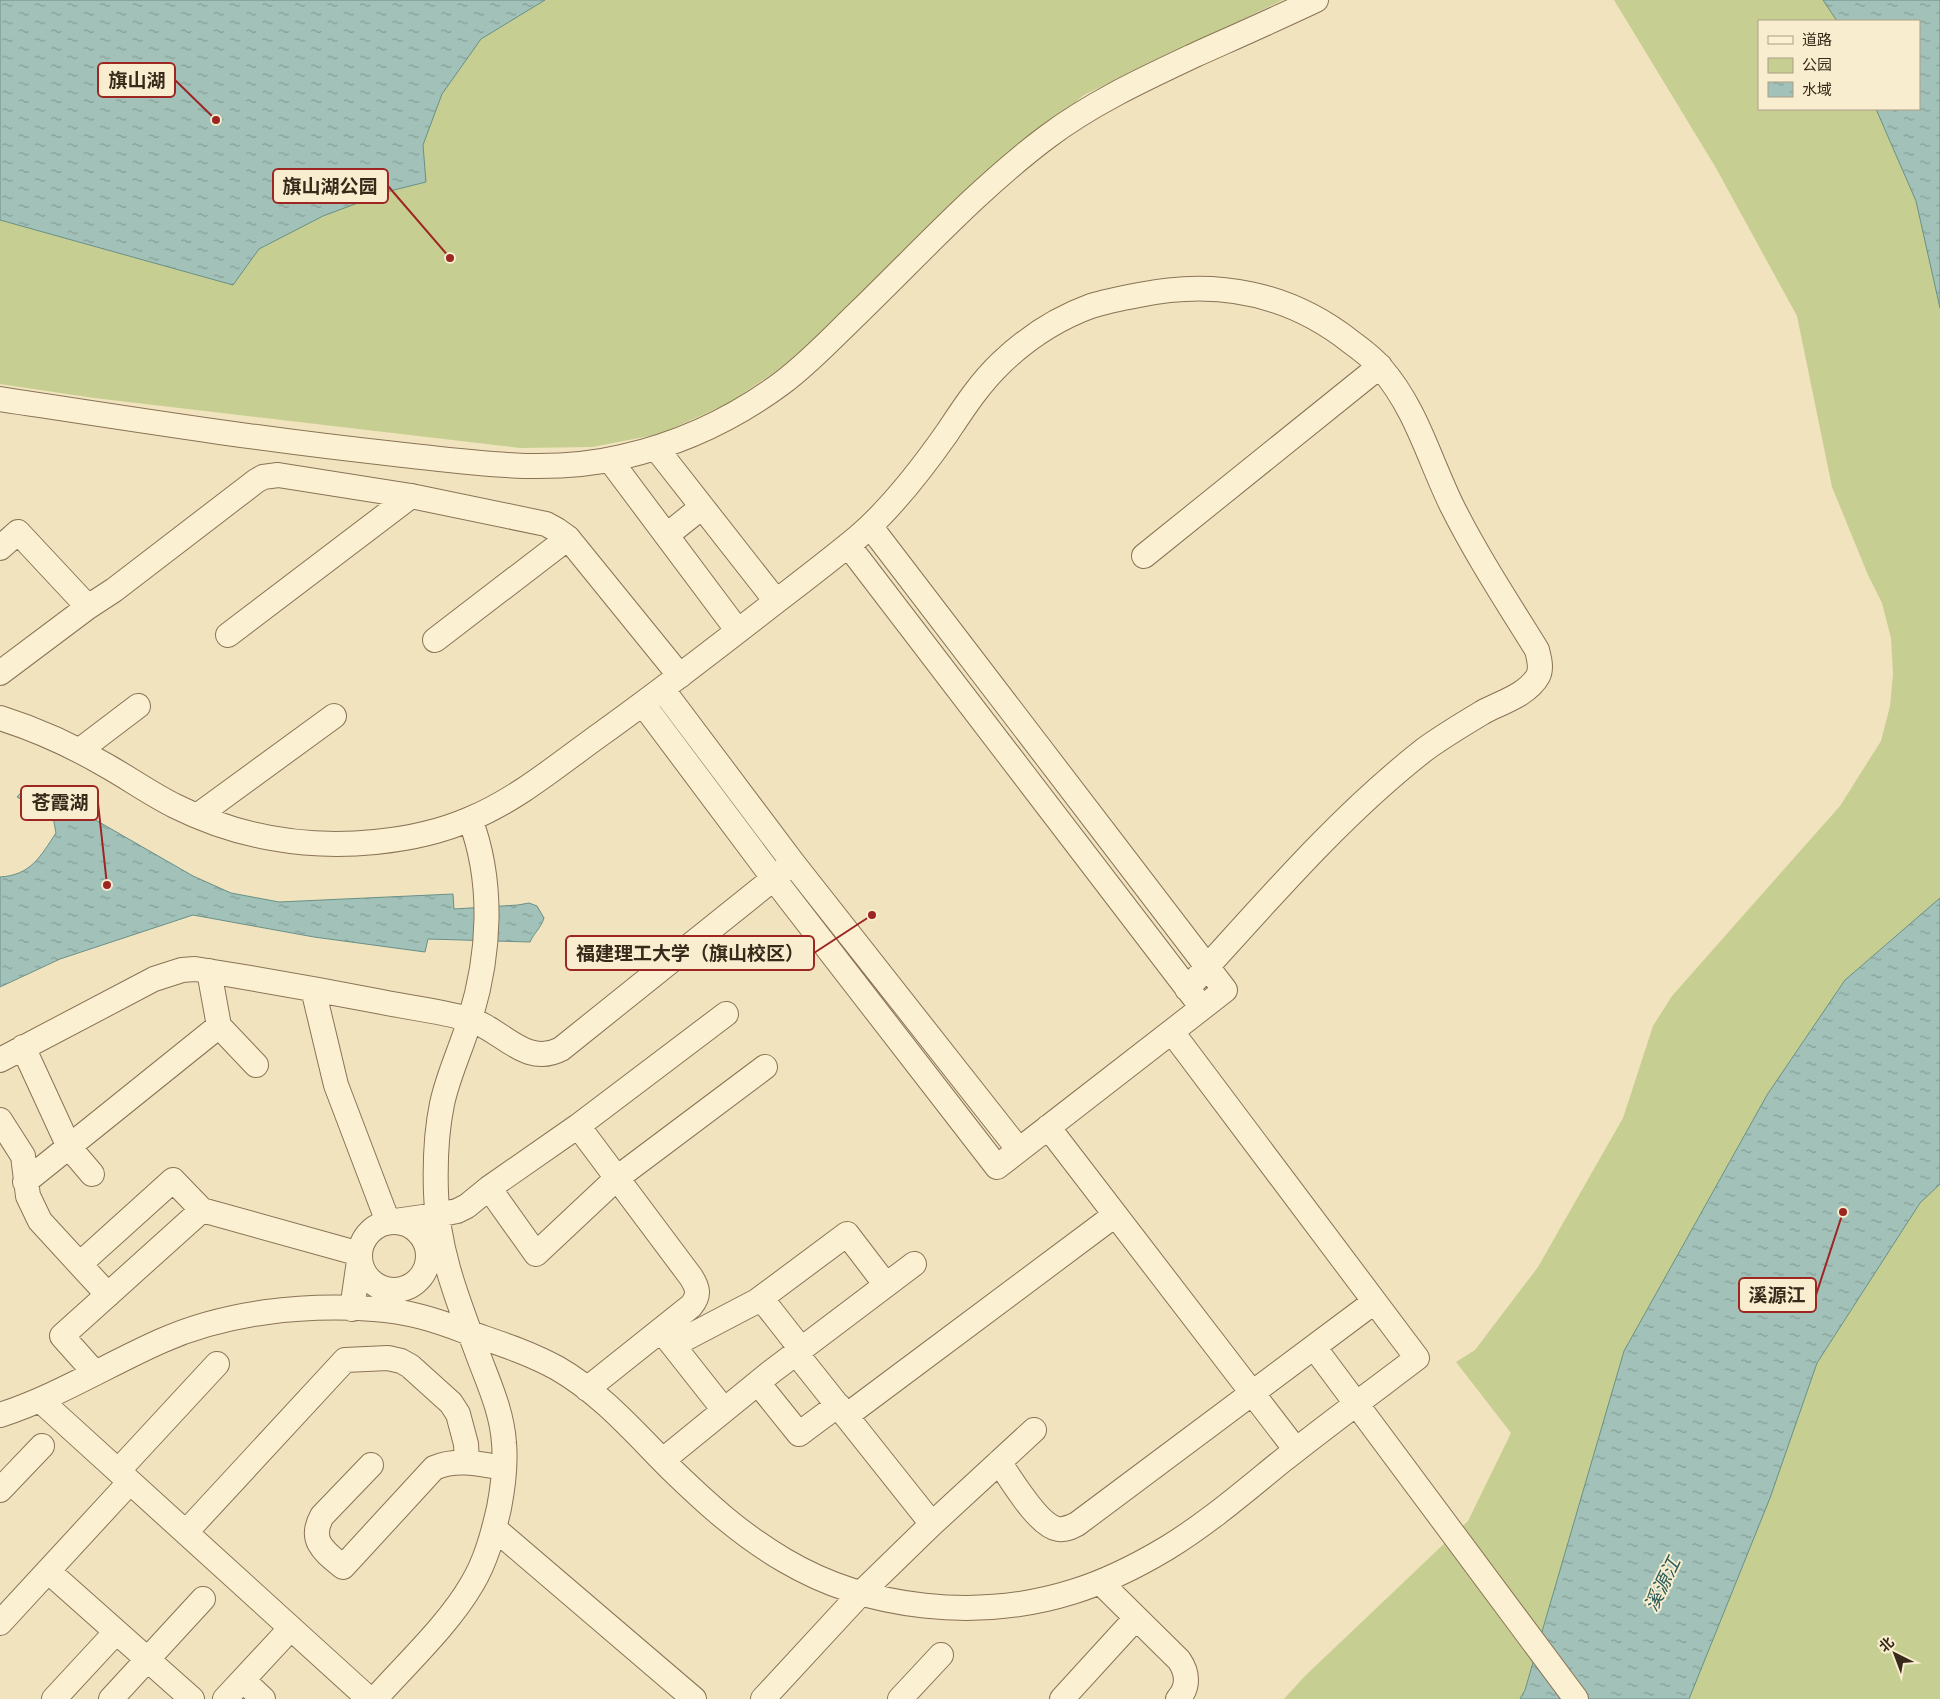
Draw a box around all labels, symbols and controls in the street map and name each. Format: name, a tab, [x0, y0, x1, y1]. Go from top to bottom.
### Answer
legend	[1758, 20, 1920, 110]
text: 道路	[1802, 32, 1832, 48]
text: 公园	[1802, 57, 1832, 73]
callout: 旗山湖	[98, 63, 175, 97]
text: 旗山湖	[108, 70, 166, 91]
text: 水域	[1802, 82, 1832, 98]
callout: 旗山湖公园	[273, 169, 388, 203]
text: 旗山湖公园	[282, 176, 378, 197]
callout: 苍霞湖	[21, 786, 98, 820]
text: 苍霞湖	[31, 792, 89, 813]
callout: 福建理工大学（旗山校区）	[566, 936, 814, 970]
text: 福建理工大学（旗山校区）	[576, 943, 804, 964]
callout: 溪源江	[1739, 1278, 1816, 1312]
text: 溪源江	[1748, 1285, 1806, 1306]
water label: 溪源江	[1641, 1552, 1685, 1614]
north arrow	[1870, 1629, 1920, 1679]
text: 北	[1876, 1634, 1897, 1655]

